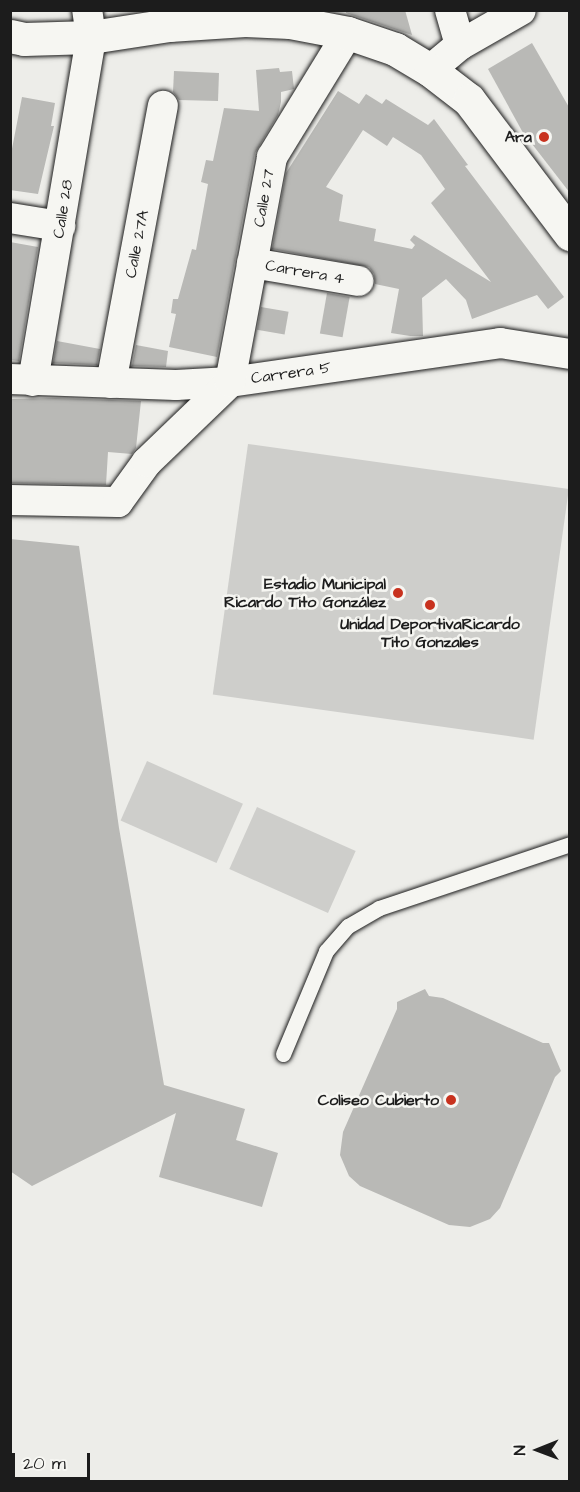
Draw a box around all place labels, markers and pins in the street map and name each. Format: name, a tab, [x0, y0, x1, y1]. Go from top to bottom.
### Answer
place label: Ara	[505, 127, 532, 147]
marker: Ara	[537, 130, 551, 144]
place label: Estadio Municipal Ricardo Tito González	[224, 574, 386, 612]
marker: Estadio Municipal Ricardo Tito González	[391, 586, 405, 600]
marker: Unidad DeportivaRicardo Tito Gonzales	[423, 598, 437, 612]
place label: Unidad DeportivaRicardo Tito Gonzales	[340, 614, 520, 652]
place label: Coliseo Cubierto	[318, 1090, 439, 1110]
marker: Coliseo Cubierto	[444, 1093, 458, 1107]

